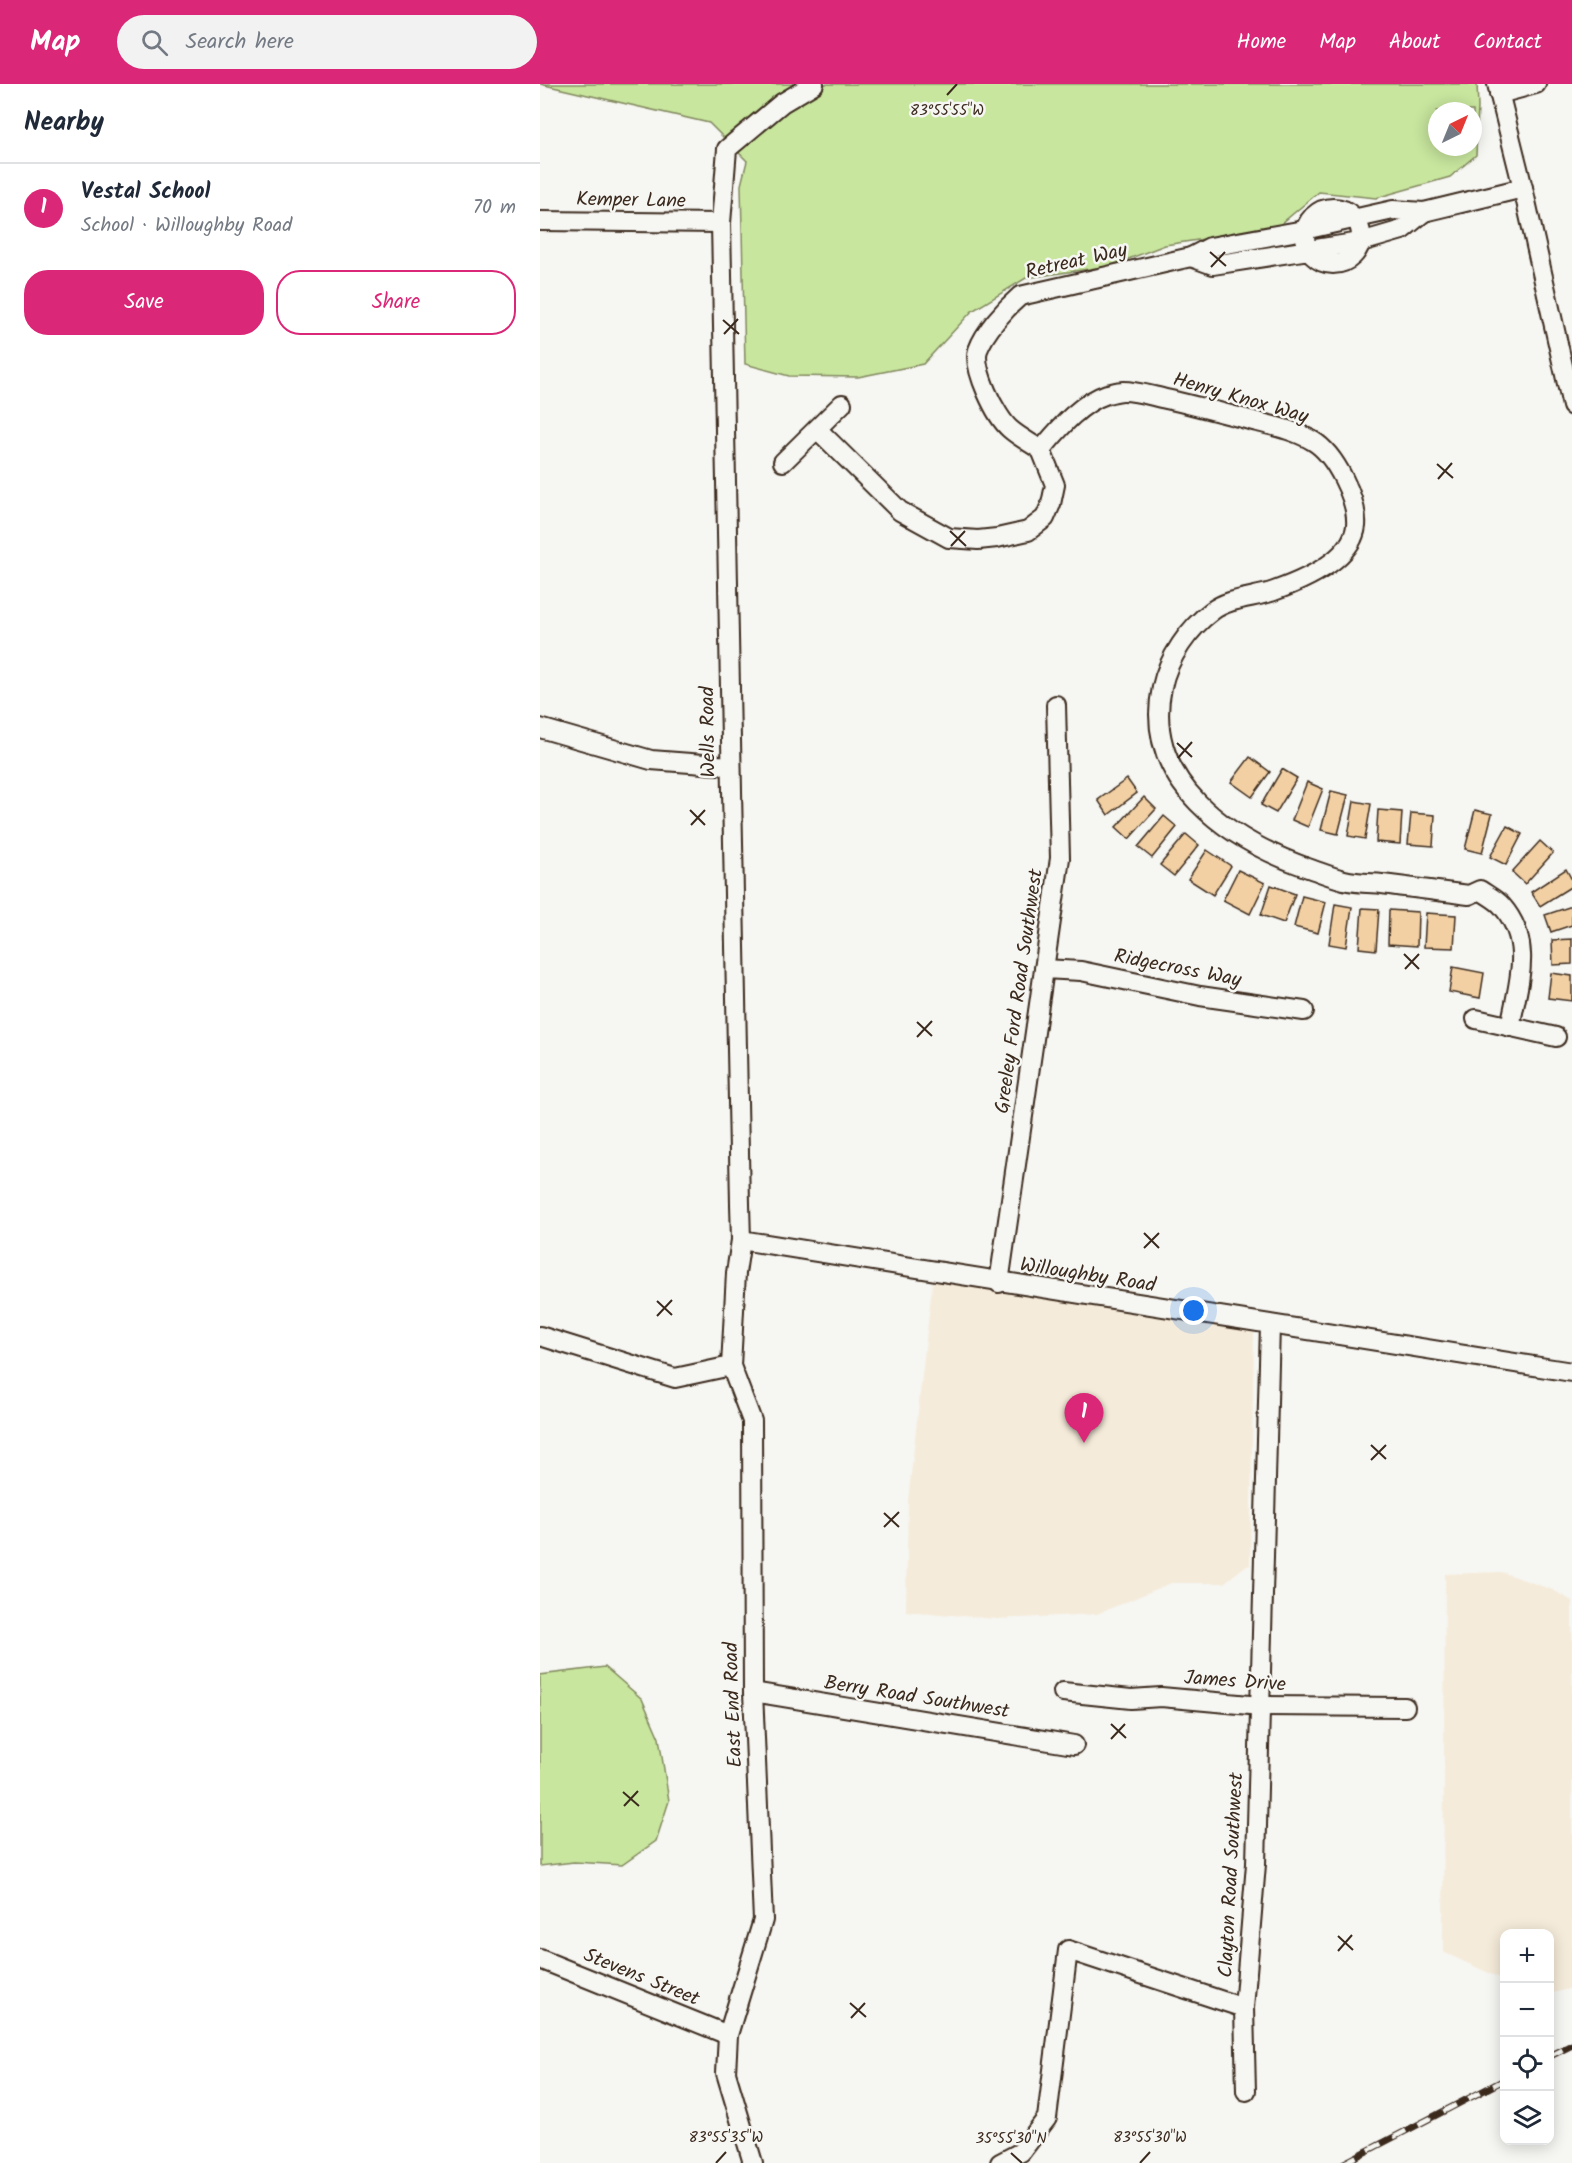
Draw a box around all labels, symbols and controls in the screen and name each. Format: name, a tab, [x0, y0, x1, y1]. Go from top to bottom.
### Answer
search box	[117, 15, 537, 69]
text: Map	[30, 20, 81, 65]
text: Search here	[186, 25, 294, 60]
icon: search	[138, 26, 171, 59]
text: Home	[1237, 26, 1286, 59]
text: Map	[1319, 26, 1356, 59]
text: About	[1389, 26, 1440, 59]
text: Contact	[1473, 26, 1542, 59]
text: 83°55'55"W	[910, 99, 984, 123]
text: Nearby	[24, 102, 104, 144]
north arrow	[1428, 102, 1482, 156]
text: Vestal School	[81, 175, 210, 210]
street label: Kemper Lane	[576, 184, 686, 218]
text: 1	[40, 192, 47, 224]
text: 70 m	[473, 192, 516, 224]
text: School · Willoughby Road	[81, 210, 292, 242]
street label: Retreat Way	[1022, 235, 1131, 289]
button: Save	[24, 270, 264, 335]
button: Share	[276, 270, 516, 335]
street label: Henry Knox Way	[1169, 364, 1313, 434]
street label: Wells Road	[692, 685, 726, 778]
street label: Greeley Ford Road Southwest	[987, 867, 1053, 1116]
street label: Ridgecross Way	[1111, 941, 1245, 997]
street label: Willoughby Road	[1017, 1249, 1159, 1303]
your location	[1179, 1296, 1208, 1325]
pin: 1	[1064, 1394, 1104, 1443]
street label: East End Road	[716, 1640, 752, 1768]
street label: James Drive	[1183, 1662, 1287, 1702]
street label: Berry Road Southwest	[822, 1668, 1012, 1728]
street label: Clayton Road Southwest	[1211, 1771, 1253, 1979]
map controls	[1500, 1929, 1554, 2145]
button: +	[1500, 1929, 1554, 1983]
street label: Stevens Street	[578, 1940, 704, 2016]
button: −	[1500, 1983, 1554, 2037]
button: locate	[1500, 2037, 1554, 2091]
button: layers	[1500, 2091, 1554, 2145]
text: 83°55'35"W	[689, 2126, 763, 2150]
text: 83°55'30"W	[1113, 2126, 1187, 2150]
text: 35°55'30"N	[975, 2127, 1047, 2151]

